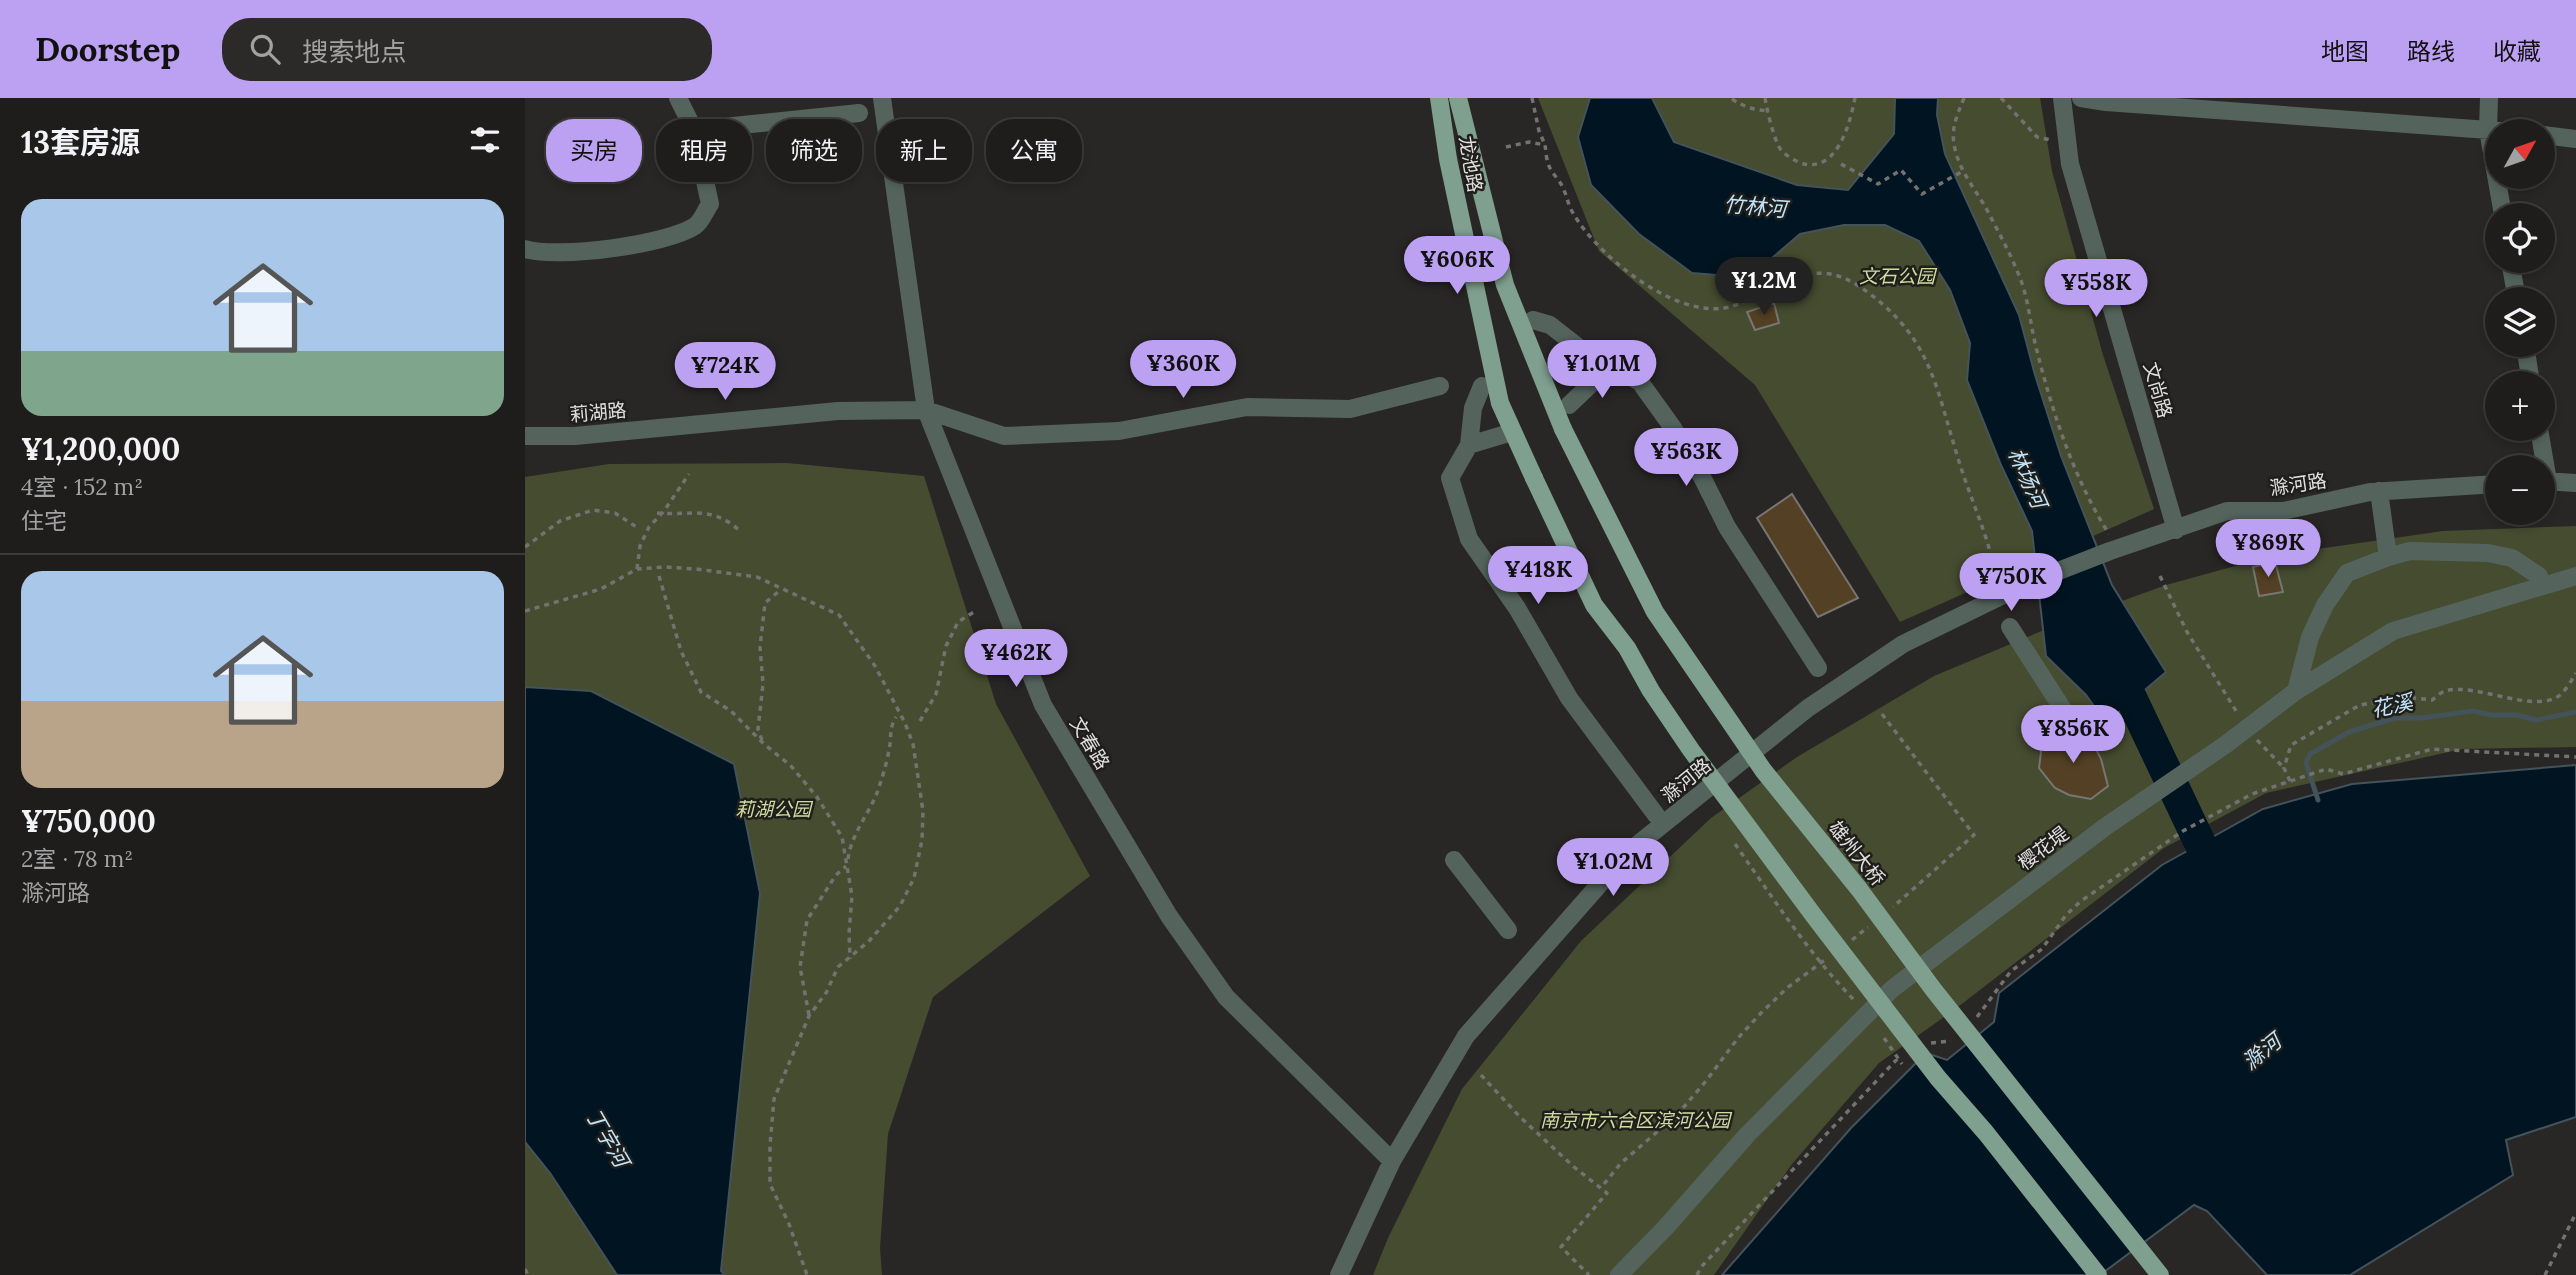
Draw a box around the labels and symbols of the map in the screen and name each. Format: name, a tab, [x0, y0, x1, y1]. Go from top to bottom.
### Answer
north arrow	[2485, 119, 2555, 189]
street label: 龙池路	[1454, 134, 1488, 194]
water label: 竹林河	[1722, 190, 1792, 223]
pin: ¥606K	[1408, 236, 1506, 296]
pin: ¥1.2M	[1715, 258, 1813, 317]
pin: ¥558K	[2047, 260, 2145, 319]
park label: 文石公园	[1859, 264, 1938, 288]
pin: ¥360K	[1134, 341, 1232, 400]
pin: ¥1.01M	[1545, 341, 1659, 400]
pin: ¥724K	[676, 342, 774, 402]
street label: 文尚路	[2139, 359, 2177, 421]
street label: 莉湖路	[569, 398, 627, 426]
pin: ¥563K	[1637, 428, 1735, 488]
water label: 林场河	[2002, 444, 2054, 516]
street label: 滁河路	[2268, 468, 2328, 500]
pin: ¥869K	[2219, 519, 2317, 579]
pin: ¥418K	[1489, 546, 1587, 606]
pin: ¥750K	[1962, 554, 2060, 613]
pin: ¥462K	[967, 630, 1065, 689]
water label: 花溪	[2369, 688, 2417, 723]
pin: ¥856K	[2024, 706, 2122, 765]
street label: 文春路	[1065, 712, 1115, 774]
street label: 滁河路	[1656, 753, 1716, 807]
park label: 莉湖公园	[735, 797, 814, 821]
street label: 雄州大桥	[1824, 816, 1890, 890]
street label: 樱花堤	[2013, 821, 2073, 875]
pin: ¥1.02M	[1556, 838, 1670, 898]
water label: 滁河	[2237, 1025, 2290, 1075]
water label: 丁字河	[580, 1104, 637, 1175]
park label: 南京市六合区滨河公园	[1540, 1108, 1733, 1132]

